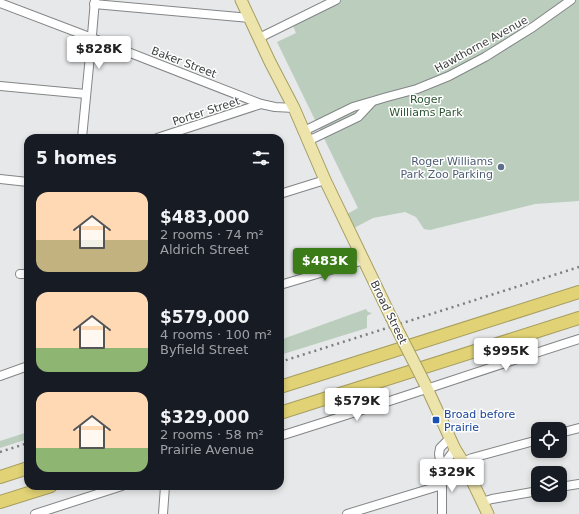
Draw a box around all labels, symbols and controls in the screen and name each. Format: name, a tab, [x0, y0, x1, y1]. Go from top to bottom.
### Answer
street label: Hawthorne Avenue	[432, 13, 530, 75]
pin: $828K	[71, 36, 127, 70]
text: $828K	[76, 41, 122, 56]
street label: Baker Street	[150, 44, 219, 81]
park label: Roger Williams Park	[389, 93, 463, 119]
street label: Porter Street	[171, 94, 242, 128]
icon: filters	[250, 147, 272, 169]
text: 5 homes	[36, 148, 117, 168]
place label: Roger Williams Park Zoo Parking	[400, 155, 493, 181]
marker: Roger Williams Park Zoo Parking	[496, 162, 506, 172]
text: $483,000	[160, 207, 249, 227]
icon: home	[68, 208, 116, 256]
text: 2 rooms · 74 m²	[160, 227, 264, 242]
text: Aldrich Street	[160, 242, 249, 257]
pin: $483K	[297, 248, 353, 282]
text: $483K	[302, 253, 348, 268]
street label: Broad Street	[368, 278, 410, 347]
text: $579,000	[160, 307, 249, 327]
icon: home	[68, 308, 116, 356]
text: 4 rooms · 100 m²	[160, 327, 272, 342]
pin: $995K	[478, 338, 534, 372]
text: Byfield Street	[160, 342, 248, 357]
text: $995K	[483, 343, 529, 358]
pin: $579K	[329, 388, 385, 422]
text: $579K	[334, 393, 380, 408]
text: $329,000	[160, 407, 249, 427]
icon: home	[68, 408, 116, 456]
place label: Broad before Prairie	[444, 408, 515, 434]
marker: Broad before Prairie	[431, 415, 441, 425]
map controls	[531, 422, 567, 502]
button: locate	[531, 422, 567, 458]
text: 2 rooms · 58 m²	[160, 427, 264, 442]
text: Prairie Avenue	[160, 442, 254, 457]
pin: $329K	[424, 459, 480, 493]
text: $329K	[429, 464, 475, 479]
button: layers	[531, 466, 567, 502]

